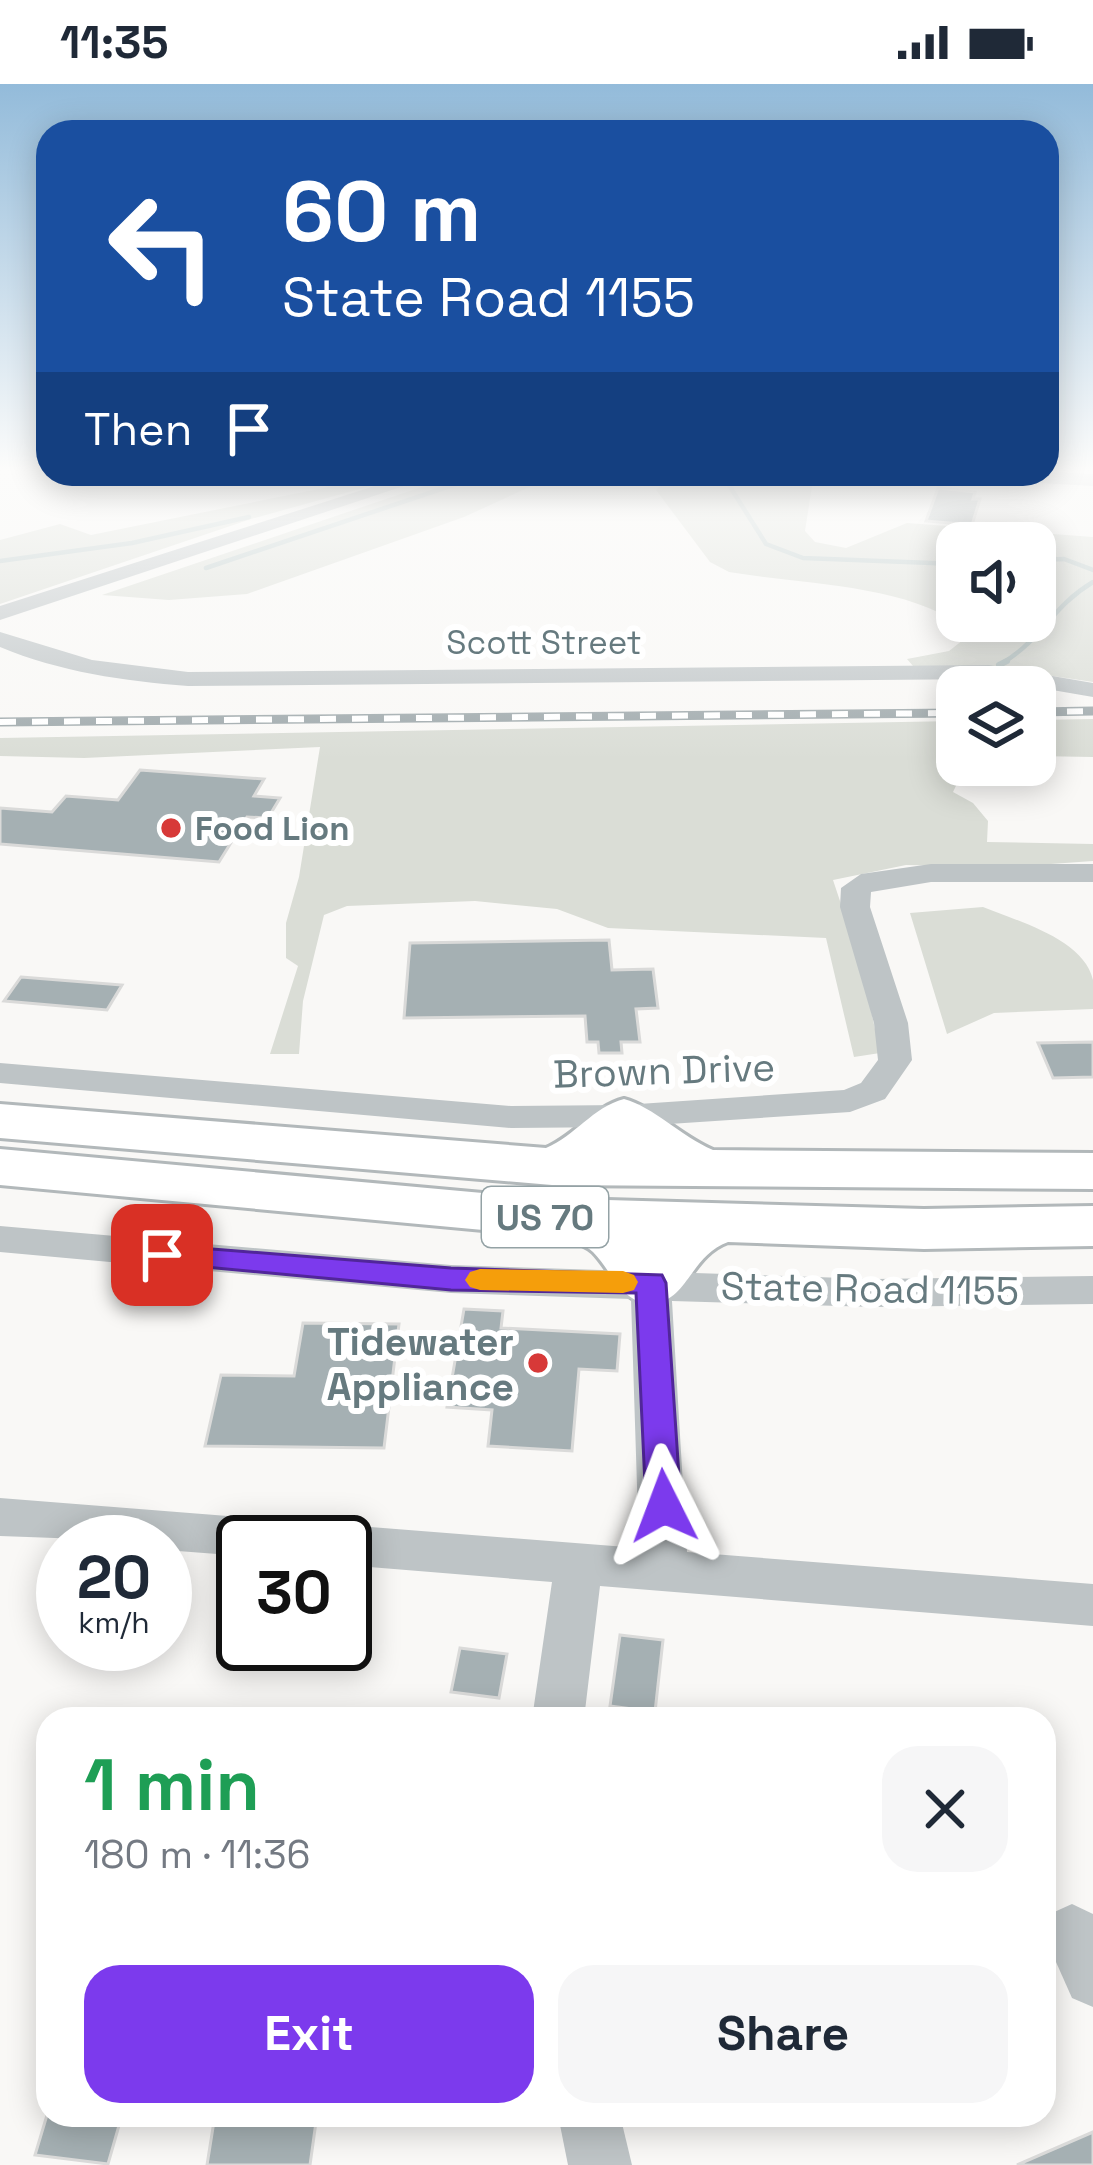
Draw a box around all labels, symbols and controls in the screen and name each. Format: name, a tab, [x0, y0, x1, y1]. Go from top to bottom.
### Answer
text: 11:35	[60, 14, 168, 71]
text: 60 m	[282, 158, 481, 266]
icon: left	[84, 168, 240, 324]
text: State Road 1155	[282, 263, 695, 332]
icon: arrive	[216, 396, 282, 462]
text: Then	[84, 401, 192, 458]
map controls	[936, 522, 1056, 786]
button: sound	[936, 522, 1056, 642]
street label: Scott Street	[446, 622, 642, 664]
button: layers	[936, 666, 1056, 786]
place label: Food Lion	[195, 808, 350, 850]
marker: Food Lion	[158, 815, 184, 841]
street label: Brown Drive	[552, 1042, 776, 1099]
road number: US 70	[482, 1187, 608, 1247]
pin	[111, 1204, 213, 1306]
icon: arrive	[129, 1222, 195, 1288]
street label: State Road 1155	[720, 1261, 1020, 1316]
place label: Tidewater Appliance	[327, 1317, 514, 1411]
marker: Tidewater Appliance	[525, 1350, 551, 1376]
position arrow	[601, 1443, 727, 1569]
speed limit sign: 30	[216, 1515, 372, 1671]
text: 20	[77, 1539, 151, 1616]
text: km/h	[78, 1603, 150, 1642]
text: 1 min	[84, 1739, 260, 1831]
button: close	[882, 1746, 1008, 1872]
text: 180 m · 11:36	[84, 1830, 310, 1879]
button: Exit	[84, 1965, 534, 2103]
button: Share	[558, 1965, 1008, 2103]

